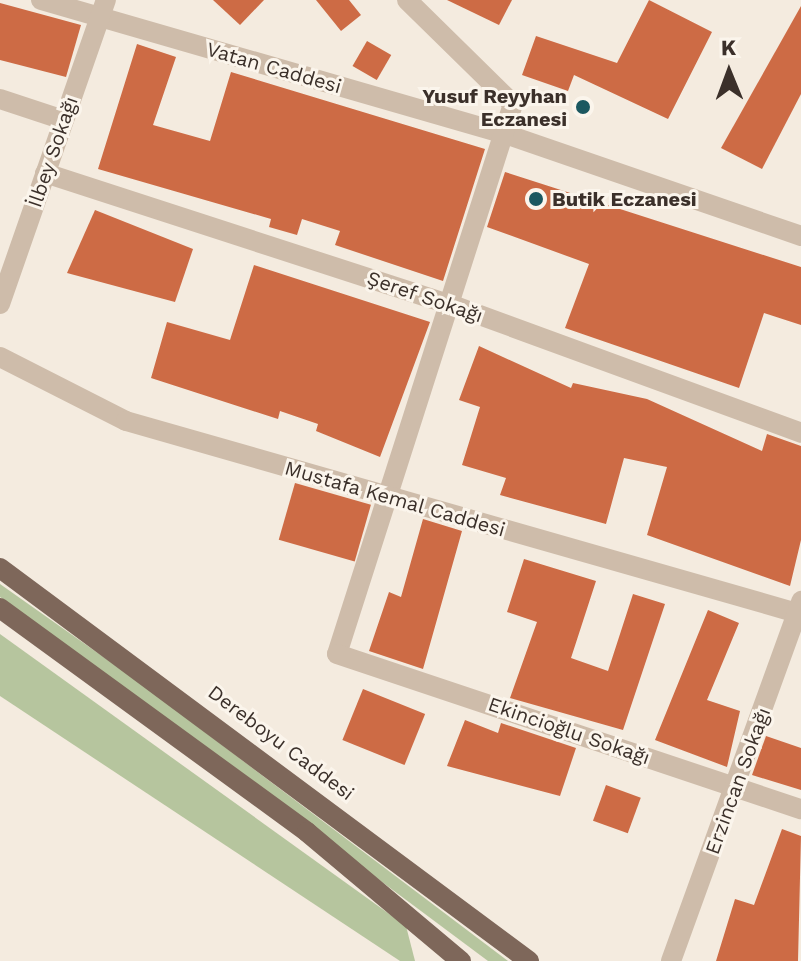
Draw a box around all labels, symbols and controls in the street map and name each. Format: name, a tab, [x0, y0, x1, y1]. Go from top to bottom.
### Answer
north arrow	[689, 32, 769, 112]
text: K	[721, 35, 736, 60]
street label: Vatan Caddesi	[204, 37, 344, 99]
place label: Yusuf Reyyhan Eczanesi	[422, 84, 567, 131]
street label: İlbey Sokağı	[23, 93, 83, 211]
marker: Yusuf Reyyhan Eczanesi	[574, 98, 592, 116]
place label: Butik Eczanesi	[552, 187, 697, 211]
marker: Butik Eczanesi	[527, 190, 545, 208]
street label: Şeref Sokağı	[364, 266, 486, 328]
street label: Mustafa Kemal Caddesi	[281, 456, 509, 542]
street label: Dereboyu Caddesi	[203, 680, 359, 806]
street label: Ekincioğlu Sokağı	[485, 692, 653, 770]
street label: Erzincan Sokağı	[700, 704, 776, 858]

